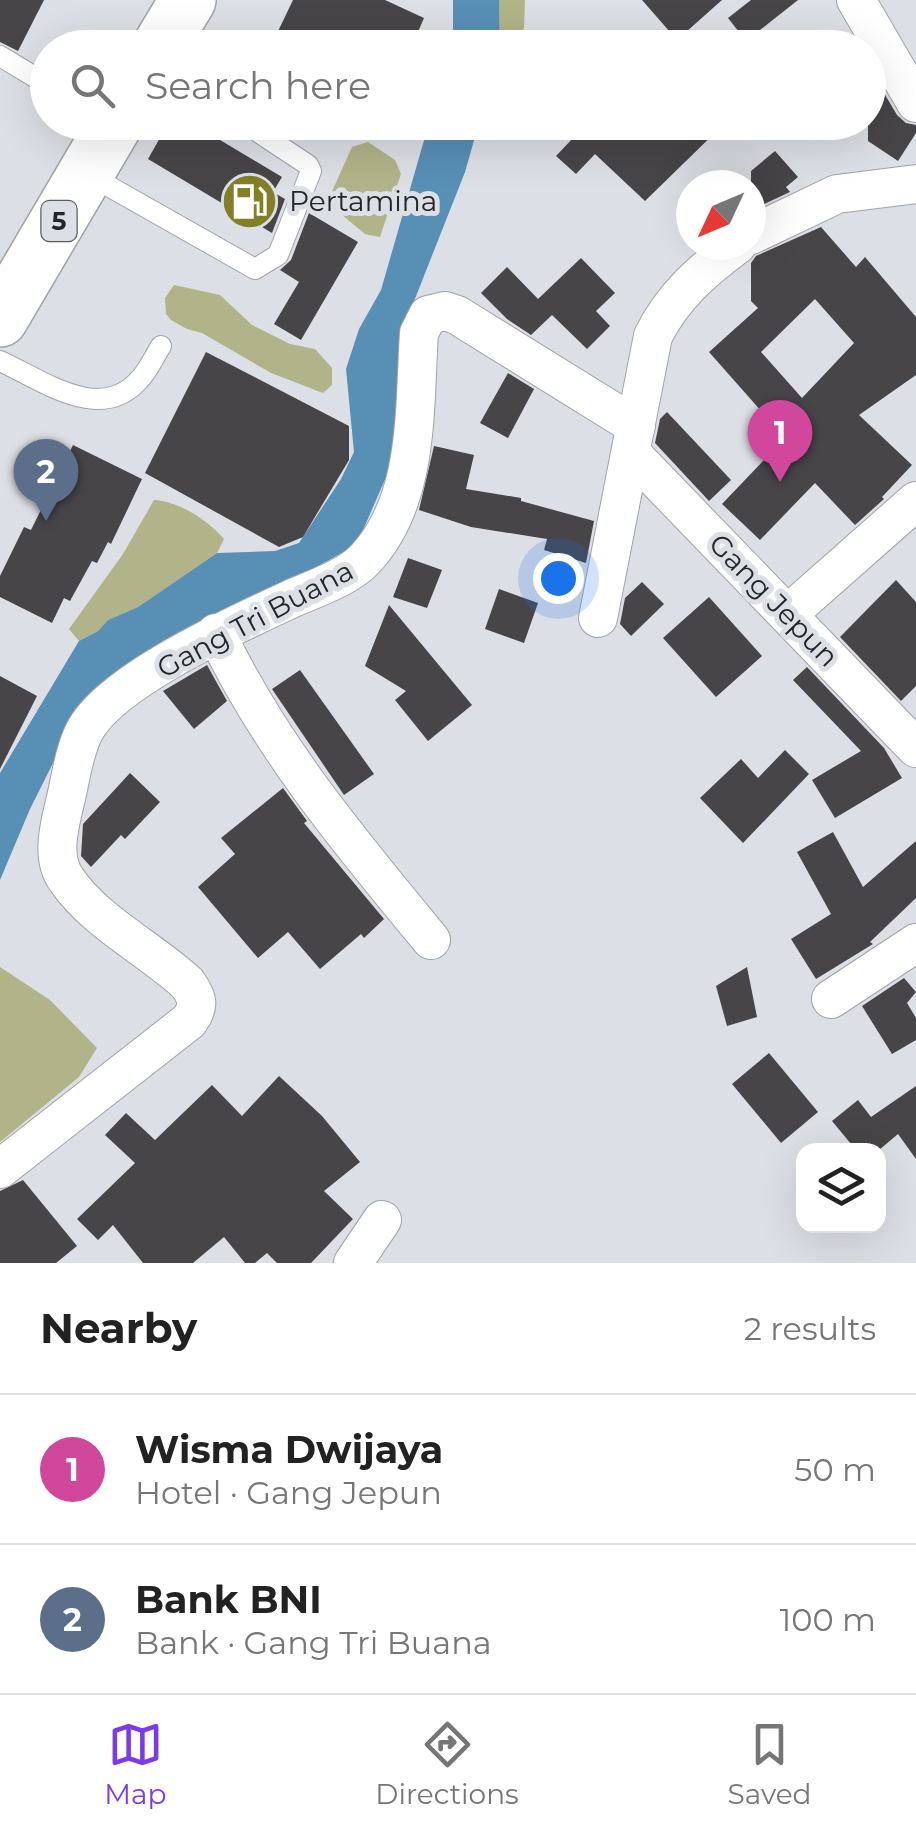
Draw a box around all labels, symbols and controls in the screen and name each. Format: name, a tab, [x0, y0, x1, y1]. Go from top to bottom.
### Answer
search box	[30, 30, 886, 140]
icon: search	[65, 58, 120, 113]
text: Search here	[145, 62, 371, 109]
north arrow	[676, 170, 766, 260]
fuel station icon: Pertamina	[220, 171, 280, 231]
place label: Pertamina	[289, 184, 437, 218]
road number: 5	[42, 201, 76, 241]
pin: 1	[748, 400, 812, 482]
pin: 2	[13, 438, 78, 521]
street label: Gang Jepun	[702, 527, 846, 673]
street label: Gang Tri Buana	[151, 553, 359, 685]
your location	[533, 553, 584, 604]
map controls	[796, 1143, 886, 1233]
button: layers	[796, 1143, 886, 1233]
text: Nearby	[40, 1302, 197, 1354]
text: 2 results	[744, 1309, 876, 1348]
text: Wisma Dwijaya	[135, 1426, 443, 1473]
text: 1	[66, 1450, 79, 1489]
text: 50 m	[794, 1450, 876, 1489]
text: Hotel · Gang Jepun	[135, 1473, 442, 1512]
text: Bank BNI	[135, 1576, 322, 1623]
text: 2	[63, 1600, 82, 1639]
text: 100 m	[780, 1600, 876, 1639]
text: Bank · Gang Tri Buana	[135, 1623, 492, 1662]
tab: Map	[104, 1717, 167, 1811]
tab: Directions	[375, 1717, 519, 1811]
tab: Saved	[727, 1717, 812, 1811]

